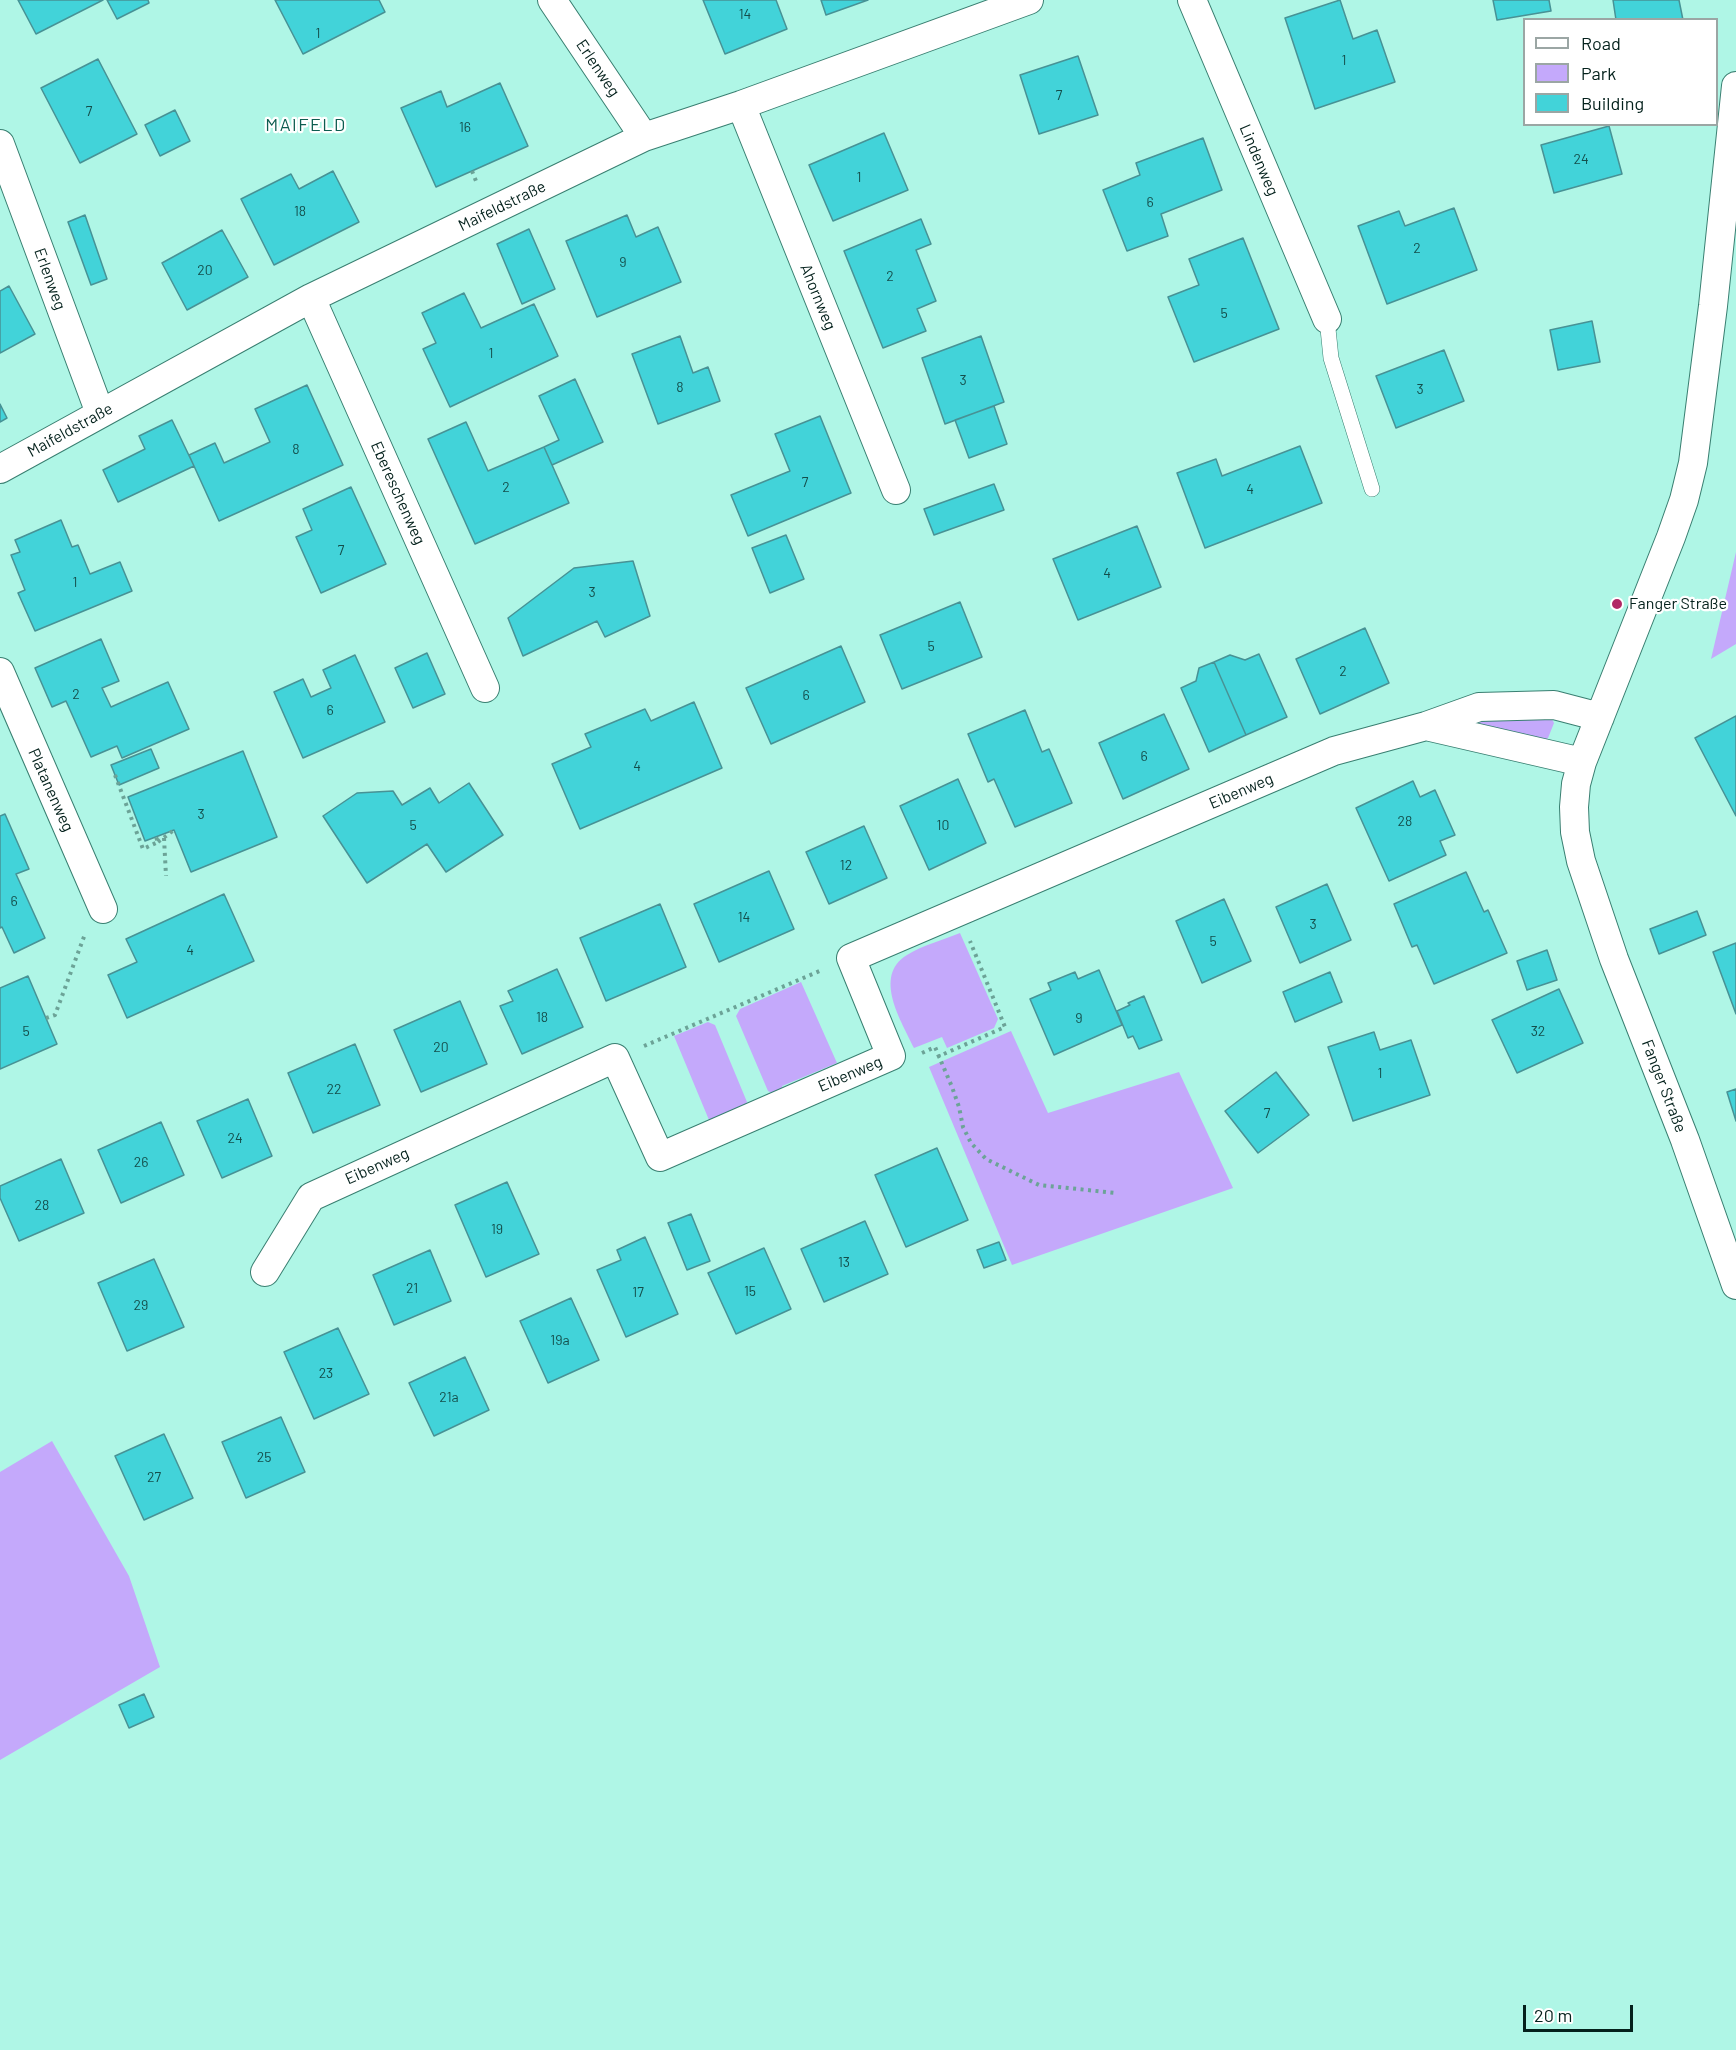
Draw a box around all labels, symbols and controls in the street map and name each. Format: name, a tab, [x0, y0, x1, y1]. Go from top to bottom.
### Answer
house number: 14	[739, 6, 751, 22]
legend	[1523, 18, 1718, 126]
house number: 1	[316, 25, 320, 41]
text: Road	[1581, 32, 1621, 54]
street label: Erlenweg	[572, 36, 624, 100]
house number: 1	[1342, 52, 1346, 68]
text: Park	[1581, 62, 1616, 84]
house number: 7	[1056, 87, 1062, 103]
text: Building	[1581, 92, 1644, 114]
house number: 7	[86, 103, 92, 119]
district label: MAIFELD	[265, 114, 347, 136]
house number: 16	[459, 119, 471, 135]
street label: Lindenweg	[1235, 121, 1283, 199]
house number: 24	[1573, 151, 1589, 167]
house number: 1	[857, 169, 861, 185]
street label: Maifeldstraße	[455, 177, 549, 235]
house number: 6	[1146, 194, 1154, 210]
house number: 18	[294, 203, 306, 219]
house number: 2	[1413, 240, 1421, 256]
street label: Erlenweg	[30, 245, 70, 313]
house number: 9	[619, 254, 627, 270]
street label: Ahornweg	[796, 261, 840, 333]
house number: 20	[197, 262, 213, 278]
house number: 2	[886, 268, 894, 284]
house number: 5	[1220, 305, 1228, 321]
house number: 1	[489, 345, 493, 361]
house number: 3	[959, 372, 967, 388]
house number: 8	[676, 379, 684, 395]
house number: 3	[1416, 381, 1424, 397]
street label: Maifeldstraße	[24, 399, 116, 461]
street label: Ebereschenweg	[367, 438, 429, 548]
house number: 8	[292, 441, 300, 457]
house number: 7	[802, 474, 808, 490]
house number: 2	[502, 479, 510, 495]
house number: 4	[1246, 481, 1254, 497]
house number: 7	[338, 542, 344, 558]
house number: 4	[1103, 565, 1111, 581]
house number: 1	[73, 574, 77, 590]
house number: 3	[588, 584, 596, 600]
place label: Fanger Straße	[1629, 594, 1727, 614]
marker: Fanger Straße	[1610, 597, 1624, 611]
house number: 5	[927, 638, 935, 654]
house number: 2	[1339, 663, 1347, 679]
house number: 2	[72, 686, 80, 702]
house number: 6	[802, 687, 810, 703]
house number: 6	[326, 702, 334, 718]
street label: Platanenweg	[24, 745, 78, 835]
house number: 6	[1140, 748, 1148, 764]
house number: 4	[633, 758, 641, 774]
street label: Eibenweg	[1206, 769, 1276, 813]
house number: 3	[197, 806, 205, 822]
house number: 28	[1398, 813, 1412, 829]
house number: 5	[409, 817, 417, 833]
house number: 10	[937, 817, 949, 833]
house number: 12	[840, 857, 852, 873]
house number: 6	[10, 893, 18, 909]
house number: 14	[738, 909, 750, 925]
house number: 3	[1309, 916, 1317, 932]
house number: 5	[1209, 933, 1217, 949]
house number: 4	[186, 942, 194, 958]
house number: 18	[536, 1009, 548, 1025]
house number: 9	[1075, 1010, 1083, 1026]
house number: 5	[22, 1023, 30, 1039]
house number: 32	[1531, 1023, 1545, 1039]
street label: Fanger Straße	[1637, 1037, 1691, 1135]
house number: 20	[433, 1039, 449, 1055]
street label: Eibenweg	[815, 1052, 885, 1096]
house number: 1	[1378, 1065, 1382, 1081]
house number: 22	[326, 1081, 342, 1097]
house number: 7	[1264, 1105, 1270, 1121]
house number: 24	[227, 1130, 243, 1146]
street label: Eibenweg	[342, 1143, 412, 1189]
house number: 26	[134, 1154, 148, 1170]
house number: 28	[35, 1197, 49, 1213]
house number: 19	[491, 1221, 503, 1237]
house number: 13	[838, 1254, 850, 1270]
house number: 21	[406, 1280, 418, 1296]
house number: 15	[744, 1283, 756, 1299]
house number: 17	[632, 1284, 644, 1300]
house number: 29	[134, 1297, 148, 1313]
house number: 19a	[550, 1332, 570, 1348]
house number: 23	[319, 1365, 333, 1381]
house number: 21a	[439, 1389, 459, 1405]
house number: 25	[257, 1449, 271, 1465]
house number: 27	[147, 1469, 161, 1485]
scale bar	[1526, 1993, 1636, 2031]
text: 20 m	[1534, 2004, 1572, 2026]

